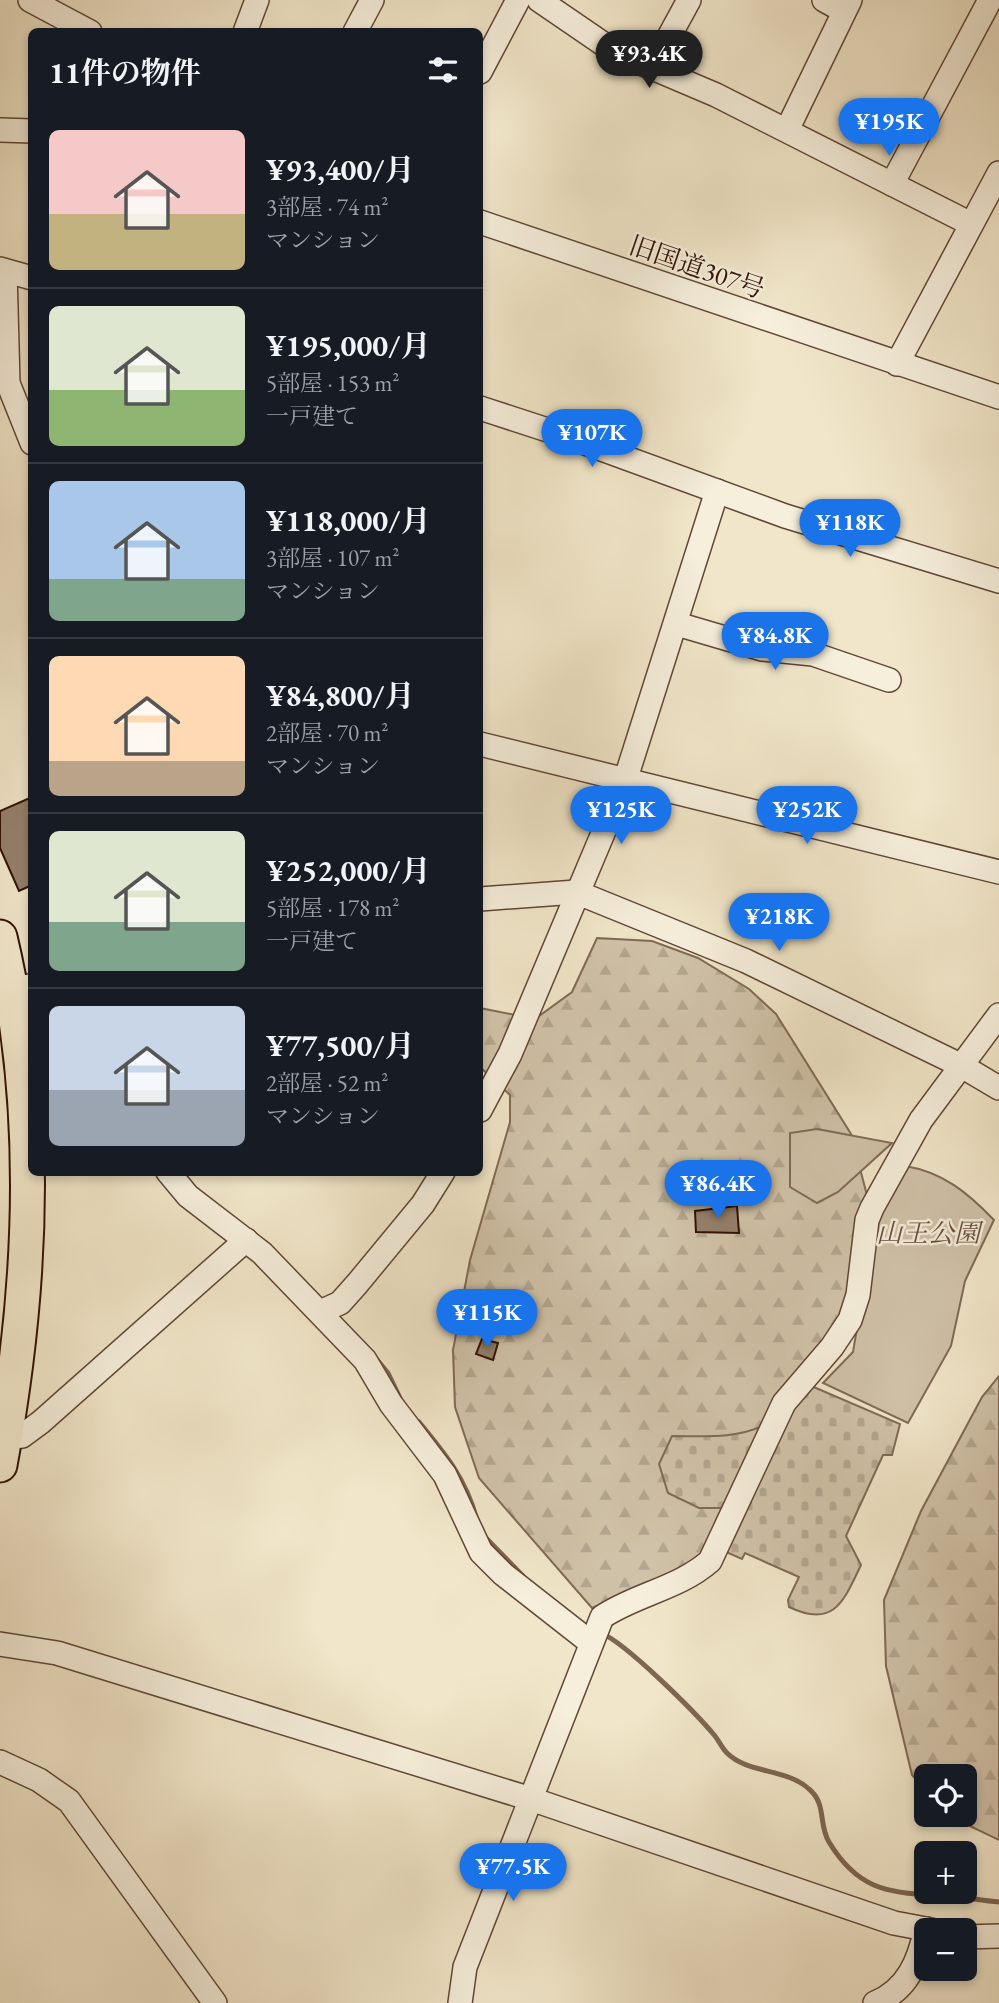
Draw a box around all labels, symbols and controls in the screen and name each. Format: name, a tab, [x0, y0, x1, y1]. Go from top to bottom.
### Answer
pin: ¥93.4K	[592, 31, 706, 90]
text: ¥93.4K	[612, 38, 686, 68]
icon: filters	[424, 51, 462, 89]
text: 11件の物件	[49, 53, 201, 92]
pin: ¥195K	[840, 99, 938, 158]
text: ¥195K	[854, 106, 924, 136]
text: ¥93,400/月	[266, 150, 415, 189]
icon: home	[105, 158, 189, 242]
text: 3部屋 · 74 m²	[266, 192, 388, 222]
text: マンション	[266, 225, 380, 255]
street label: 旧国道307号	[625, 228, 769, 306]
text: ¥195,000/月	[266, 326, 430, 365]
icon: home	[105, 334, 189, 418]
text: 5部屋 · 153 m²	[266, 368, 399, 398]
text: 一戸建て	[266, 401, 358, 431]
pin: ¥107K	[543, 410, 641, 469]
text: ¥107K	[557, 417, 627, 447]
pin: ¥118K	[801, 500, 899, 559]
text: ¥118,000/月	[266, 501, 430, 540]
text: ¥118K	[815, 507, 885, 537]
icon: home	[105, 509, 189, 593]
text: 3部屋 · 107 m²	[266, 543, 399, 573]
text: マンション	[266, 576, 380, 606]
pin: ¥84.8K	[718, 612, 832, 672]
text: ¥84.8K	[738, 620, 812, 650]
text: ¥84,800/月	[266, 676, 415, 715]
icon: home	[105, 684, 189, 768]
text: 2部屋 · 70 m²	[266, 718, 388, 748]
text: マンション	[266, 751, 380, 781]
pin: ¥125K	[572, 786, 670, 846]
pin: ¥252K	[758, 786, 856, 846]
text: ¥125K	[586, 794, 656, 824]
text: ¥252K	[772, 794, 842, 824]
text: ¥252,000/月	[266, 851, 430, 890]
icon: home	[105, 859, 189, 943]
text: 5部屋 · 178 m²	[266, 893, 399, 923]
pin: ¥218K	[730, 894, 828, 953]
text: ¥218K	[744, 901, 814, 931]
text: 一戸建て	[266, 926, 358, 956]
text: ¥77,500/月	[266, 1026, 415, 1065]
icon: home	[105, 1034, 189, 1118]
text: 2部屋 · 52 m²	[266, 1068, 388, 1098]
text: マンション	[266, 1101, 380, 1131]
pin: ¥86.4K	[661, 1160, 775, 1220]
text: ¥86.4K	[681, 1168, 755, 1198]
park label: 山王公園	[876, 1216, 984, 1250]
pin: ¥115K	[438, 1290, 536, 1349]
text: ¥115K	[452, 1297, 522, 1327]
map controls	[914, 1764, 977, 1981]
button: locate	[914, 1764, 977, 1827]
button: +	[914, 1841, 977, 1904]
pin: ¥77.5K	[456, 1843, 570, 1903]
text: ¥77.5K	[476, 1851, 550, 1881]
button: −	[914, 1918, 977, 1981]

